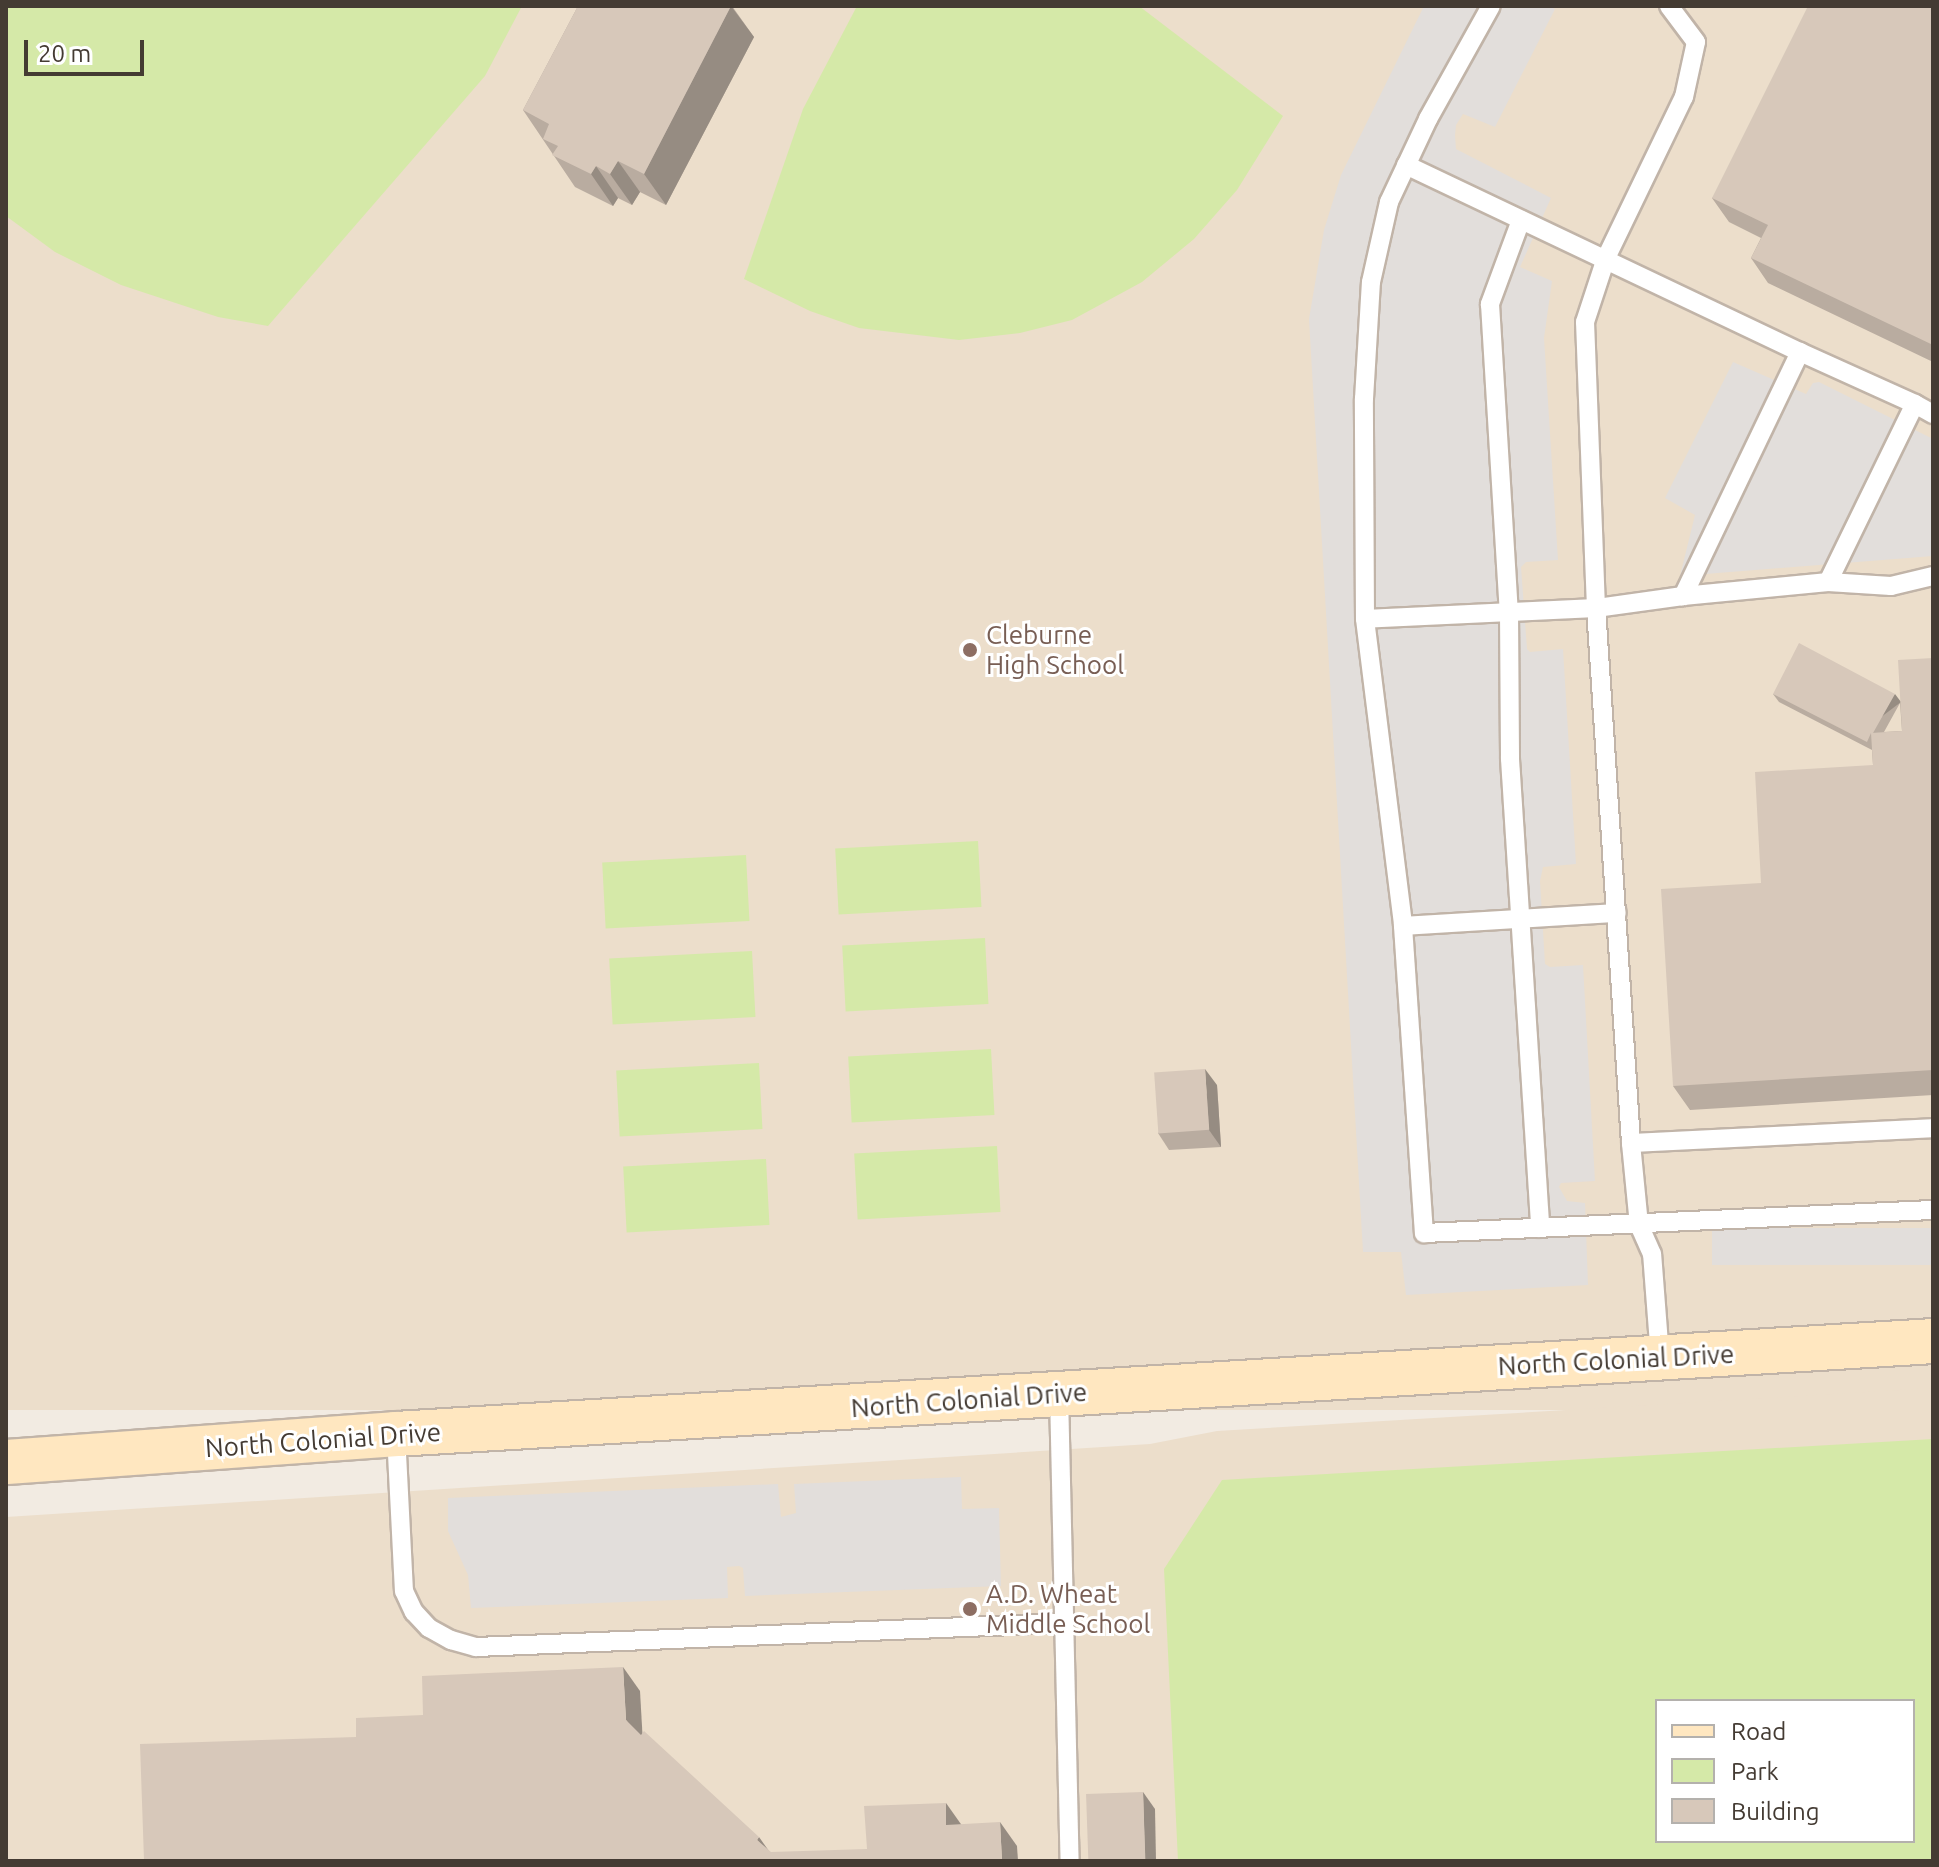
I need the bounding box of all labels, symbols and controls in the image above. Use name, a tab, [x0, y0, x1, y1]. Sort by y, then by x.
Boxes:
scale bar	[28, 24, 148, 74]
text: 20 m	[38, 40, 91, 67]
place label: Cleburne High School	[986, 619, 1124, 680]
marker: Cleburne High School	[961, 641, 979, 659]
street label: North Colonial Drive	[1497, 1338, 1735, 1382]
street label: North Colonial Drive	[850, 1376, 1088, 1424]
street label: North Colonial Drive	[204, 1416, 442, 1464]
place label: A.D. Wheat Middle School	[986, 1578, 1150, 1640]
marker: A.D. Wheat Middle School	[961, 1600, 979, 1618]
legend	[1655, 1699, 1915, 1843]
text: Road	[1731, 1718, 1786, 1745]
text: Park	[1731, 1758, 1779, 1785]
text: Building	[1731, 1798, 1819, 1825]

